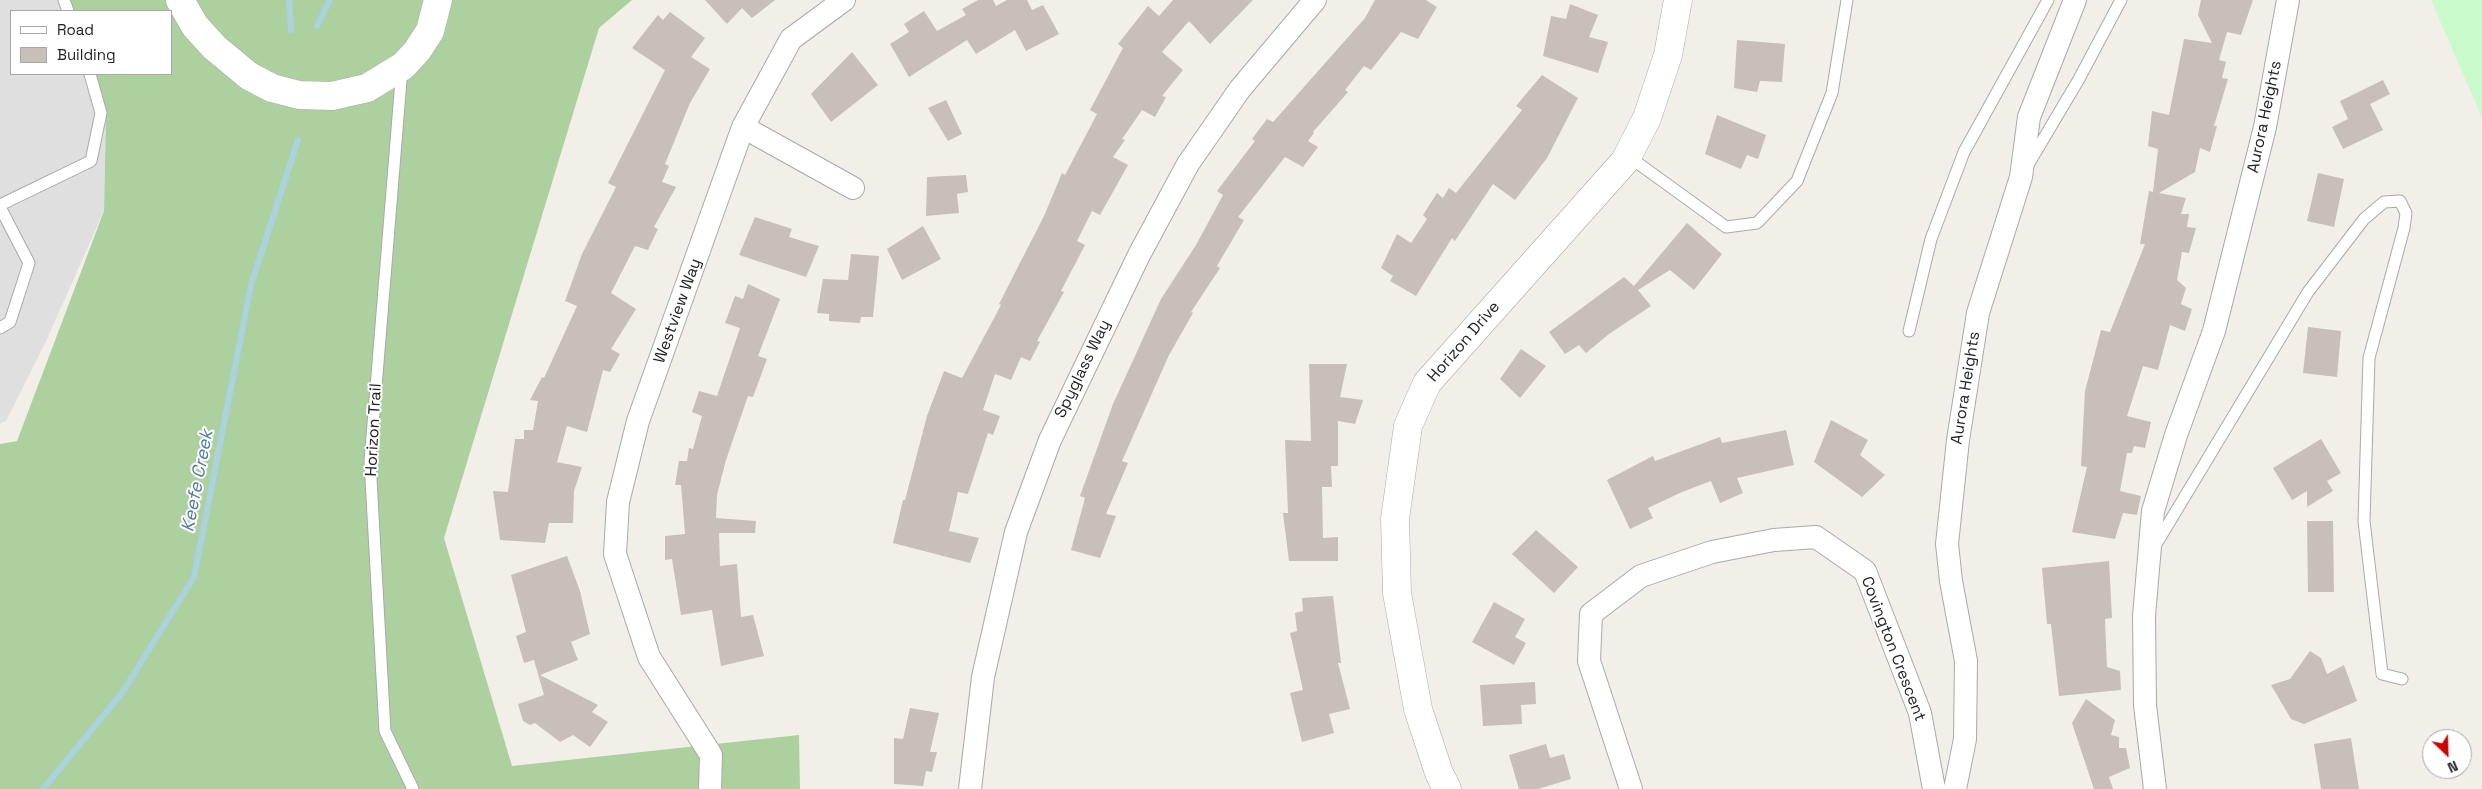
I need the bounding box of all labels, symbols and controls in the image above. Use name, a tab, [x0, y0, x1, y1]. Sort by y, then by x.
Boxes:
legend	[10, 10, 172, 75]
text: Road	[57, 20, 94, 39]
text: Building	[57, 45, 116, 64]
street label: Aurora Heights	[2244, 59, 2286, 175]
street label: Westview Way	[650, 256, 706, 366]
street label: Horizon Drive	[1424, 298, 1504, 386]
street label: Spyglass Way	[1051, 317, 1115, 421]
street label: Aurora Heights	[1948, 330, 1984, 446]
street label: Horizon Trail	[362, 383, 386, 477]
water label: Keefe Creek	[178, 428, 218, 534]
street label: Covington Crescent	[1857, 574, 1929, 724]
north arrow	[2422, 729, 2472, 779]
text: N	[2445, 757, 2461, 777]

